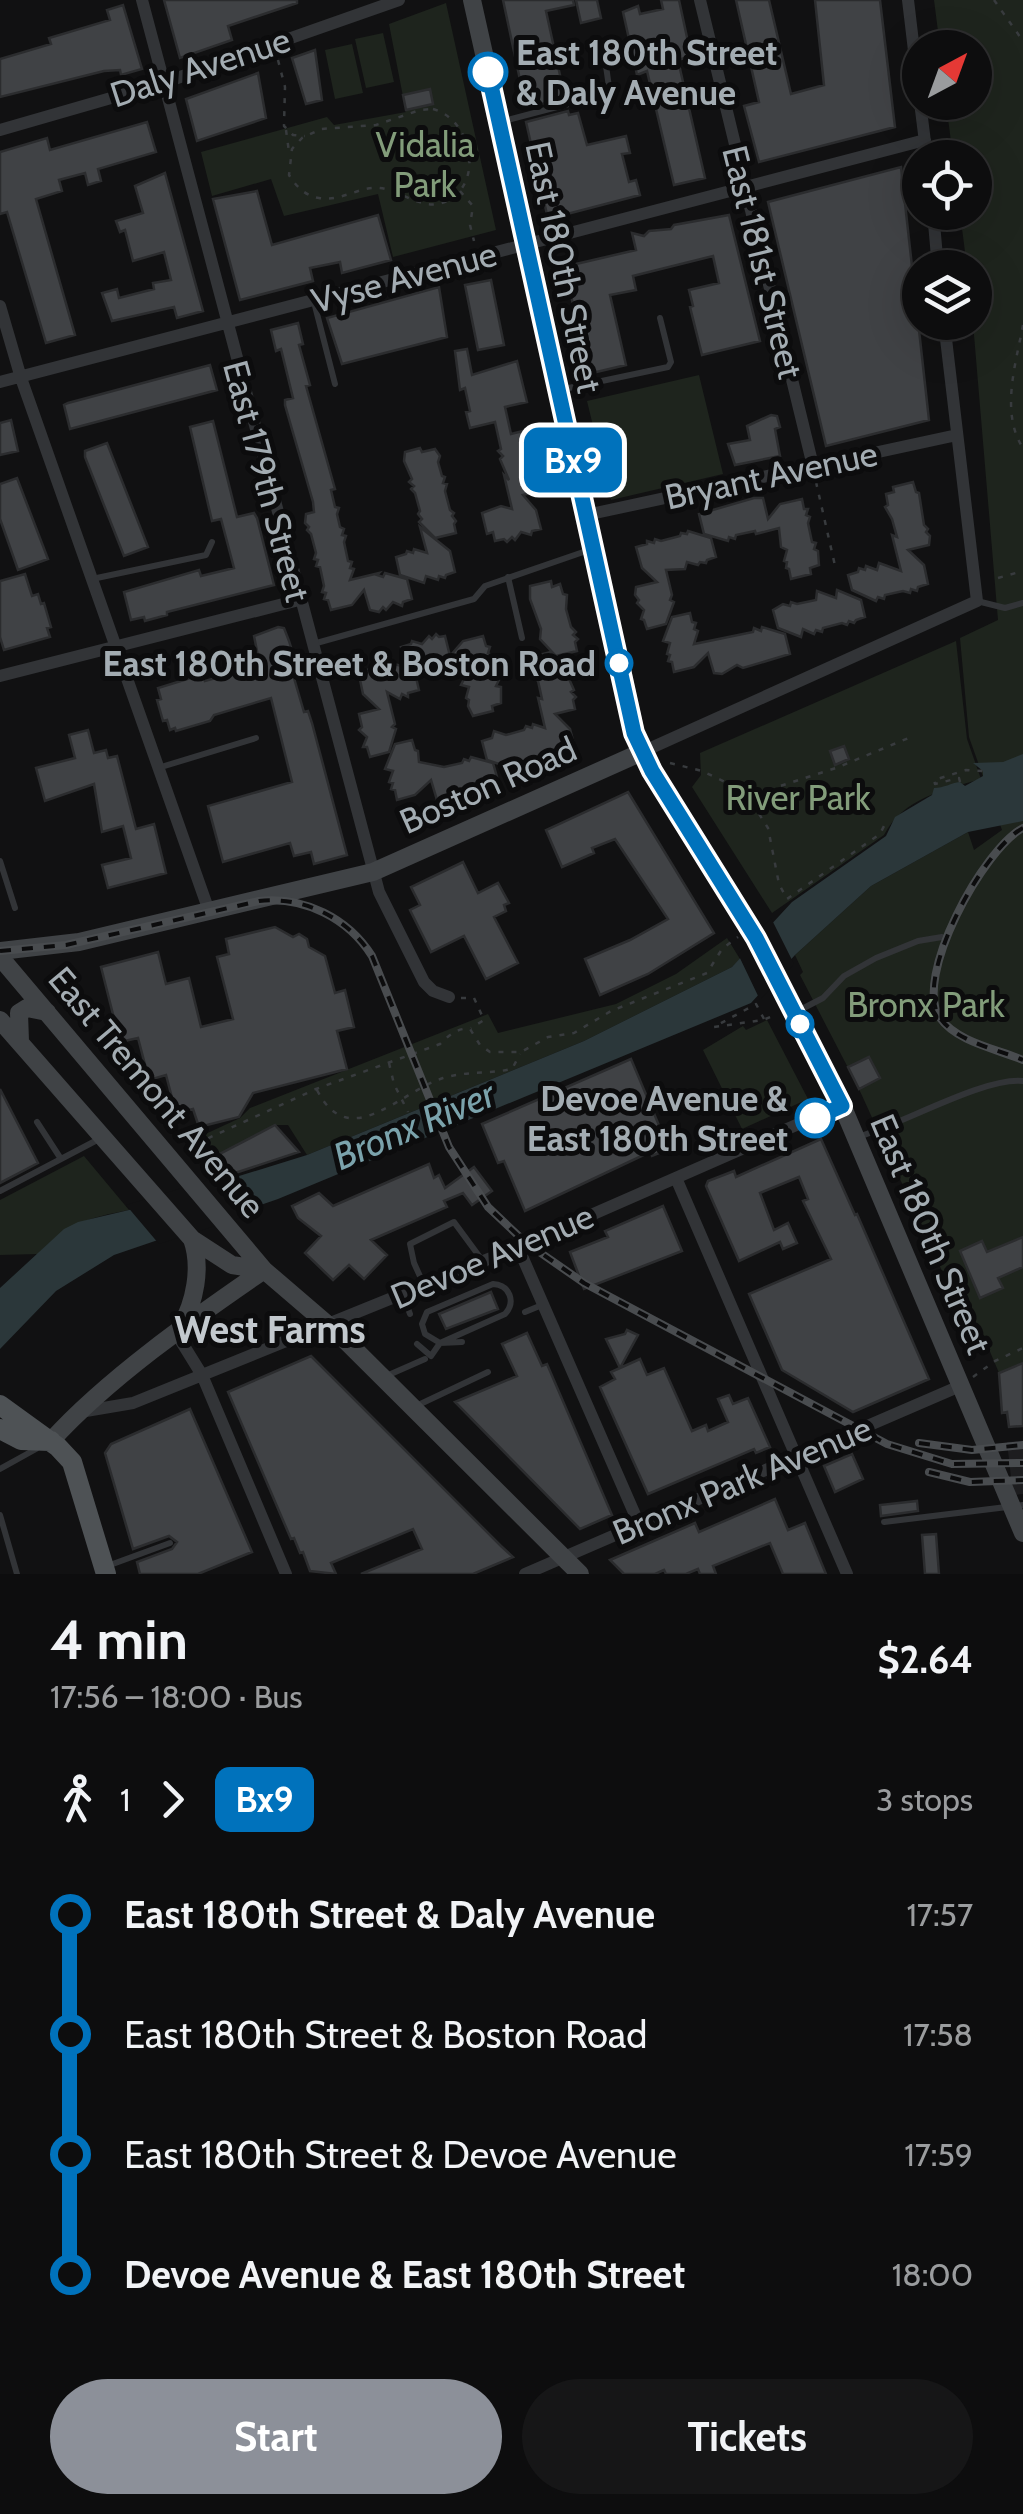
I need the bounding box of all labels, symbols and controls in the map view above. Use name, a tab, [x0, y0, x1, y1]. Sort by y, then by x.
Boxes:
street label: Daly Avenue	[105, 18, 295, 116]
north arrow	[902, 30, 992, 120]
map controls	[902, 30, 992, 340]
place label: East 180th Street & Daly Avenue	[516, 31, 777, 114]
marker: East 180th Street & Daly Avenue	[469, 53, 507, 91]
park label: Vidalia Park	[375, 123, 475, 206]
street label: East 180th Street	[516, 137, 612, 397]
button: locate	[902, 140, 992, 230]
street label: East 181st Street	[713, 141, 813, 383]
street label: Vyse Avenue	[307, 232, 501, 322]
button: layers	[902, 250, 992, 340]
street label: East 179th Street	[214, 356, 320, 606]
line badge: Bx9	[516, 428, 630, 492]
street label: Bryant Avenue	[661, 432, 881, 518]
text: Bx9	[544, 439, 602, 482]
place label: East 180th Street & Boston Road	[103, 642, 596, 685]
marker: East 180th Street & Boston Road	[606, 650, 632, 676]
street label: Boston Road	[393, 727, 583, 843]
park label: River Park	[725, 776, 871, 819]
street label: East Tremont Avenue	[40, 958, 274, 1226]
park label: Bronx Park	[847, 983, 1005, 1026]
unlabelled marker	[787, 1011, 813, 1037]
water label: Bronx River	[326, 1069, 503, 1180]
place label: Devoe Avenue & East 180th Street	[527, 1077, 788, 1160]
marker: Devoe Avenue & East 180th Street	[796, 1099, 834, 1137]
street label: East 180th Street	[861, 1108, 1001, 1360]
street label: Devoe Avenue	[384, 1194, 600, 1318]
district label: West Farms	[174, 1306, 366, 1353]
street label: Bronx Park Avenue	[606, 1406, 878, 1554]
text: 4 min	[50, 1606, 188, 1673]
text: $2.64	[877, 1636, 973, 1683]
text: 17:56 – 18:00 · Bus	[50, 1677, 303, 1716]
icon: walk	[50, 1772, 105, 1827]
icon: forward	[145, 1772, 200, 1827]
text: Bx9	[235, 1778, 294, 1821]
text: 1	[120, 1780, 130, 1819]
text: 3 stops	[876, 1780, 973, 1819]
text: East 180th Street & Daly Avenue	[124, 1891, 655, 1938]
text: 17:57	[906, 1895, 973, 1934]
text: East 180th Street & Boston Road	[124, 2011, 647, 2058]
text: 17:58	[903, 2015, 973, 2054]
text: East 180th Street & Devoe Avenue	[124, 2131, 677, 2178]
text: 17:59	[904, 2135, 973, 2174]
text: Devoe Avenue & East 180th Street	[124, 2251, 685, 2298]
text: 18:00	[892, 2255, 973, 2294]
button: Start	[50, 2379, 502, 2494]
button: Tickets	[522, 2379, 973, 2494]

